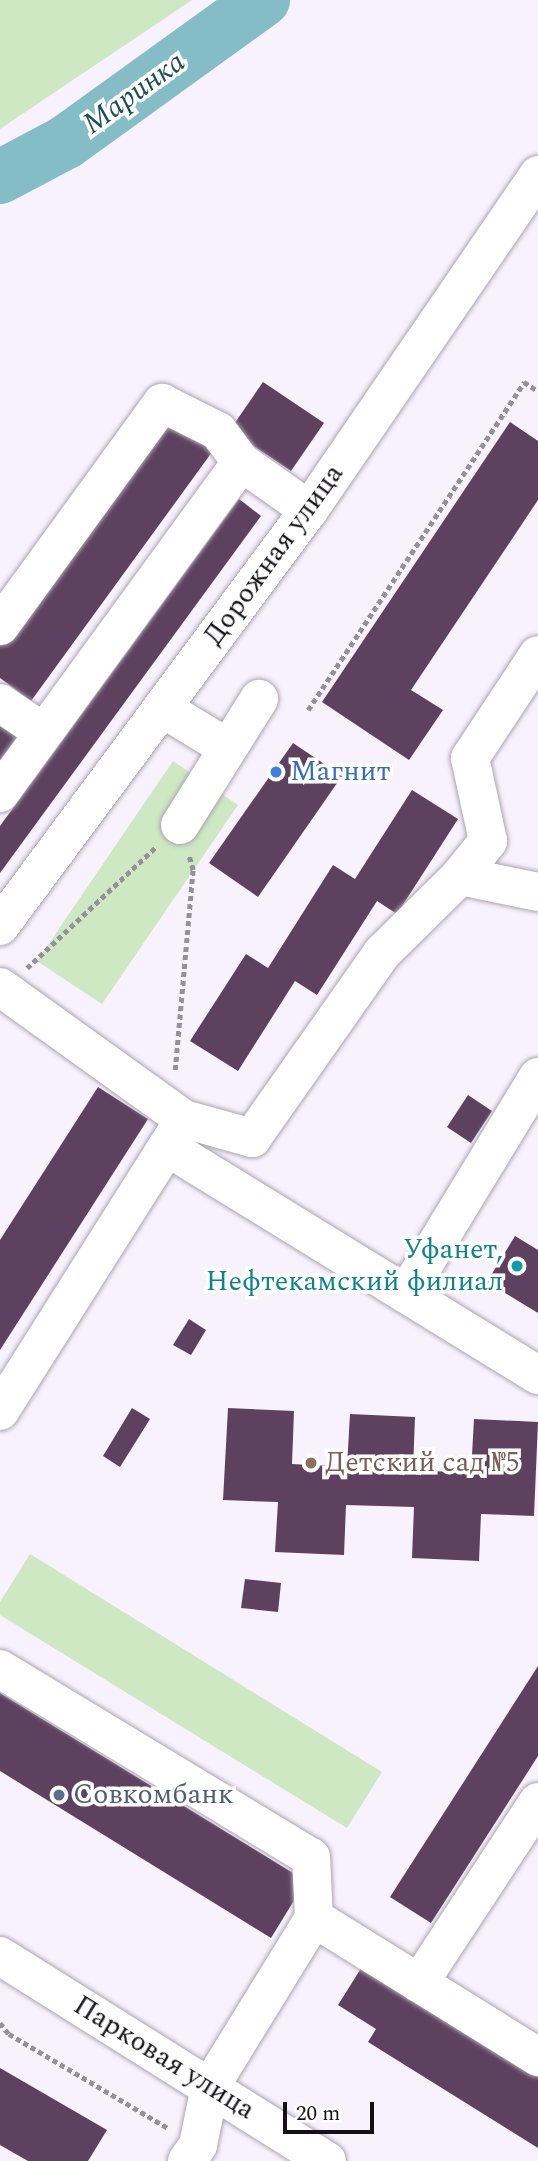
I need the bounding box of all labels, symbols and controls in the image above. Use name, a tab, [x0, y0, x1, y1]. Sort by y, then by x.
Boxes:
water label: Маринка	[76, 44, 192, 142]
street label: Дорожная улица	[197, 458, 351, 652]
place label: Магнит	[290, 755, 390, 789]
marker: Магнит	[268, 764, 284, 780]
place label: Уфанет, Нефтекамский филиал	[206, 1233, 503, 1299]
marker: Уфанет, Нефтекамский филиал	[509, 1258, 525, 1274]
place label: Детский сад №5	[325, 1446, 519, 1480]
marker: Детский сад №5	[303, 1455, 319, 1471]
place label: Совкомбанк	[73, 1778, 234, 1812]
marker: Совкомбанк	[51, 1787, 67, 1803]
street label: Парковая улица	[67, 1989, 261, 2127]
scale bar	[286, 2088, 377, 2132]
text: 20 m	[296, 2098, 340, 2130]

